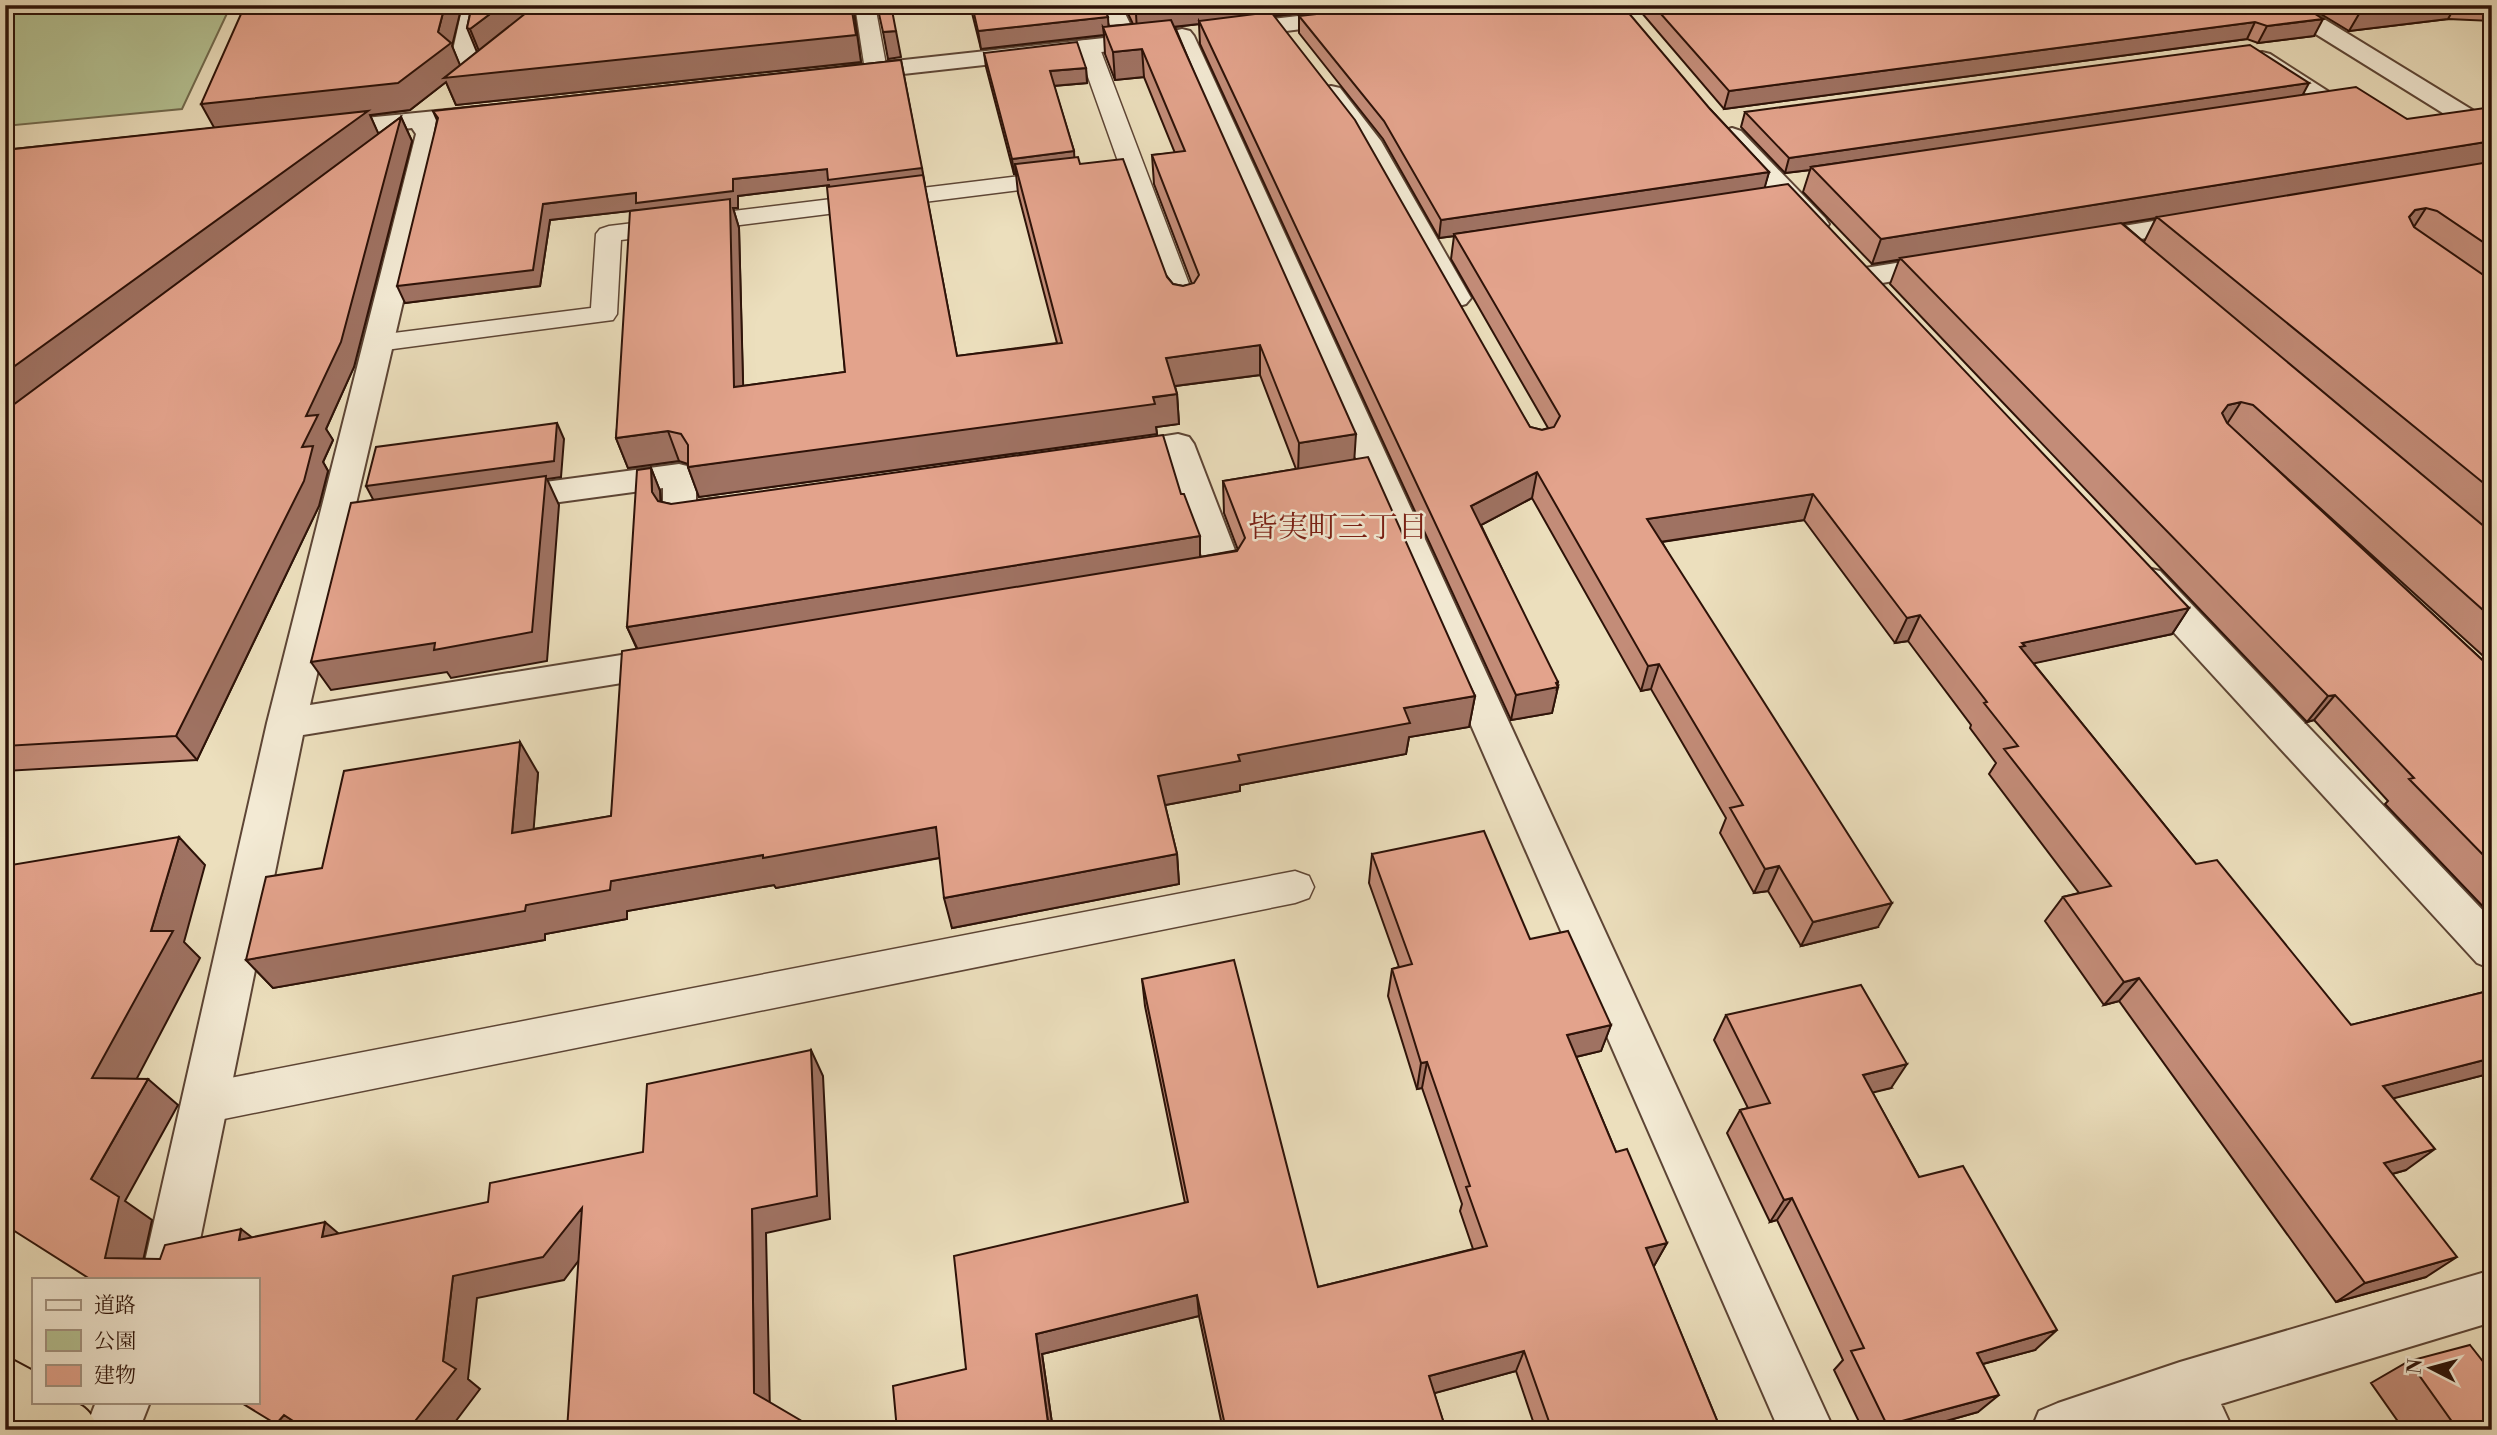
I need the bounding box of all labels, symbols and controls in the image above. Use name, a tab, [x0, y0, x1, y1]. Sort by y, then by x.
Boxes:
district label: 皆実町三丁目	[1248, 509, 1428, 547]
legend	[32, 1278, 259, 1404]
text: 道路	[94, 1293, 136, 1319]
text: 公園	[94, 1329, 136, 1355]
north arrow	[2396, 1334, 2466, 1404]
text: N	[2402, 1358, 2428, 1375]
text: 建物	[94, 1363, 136, 1389]

